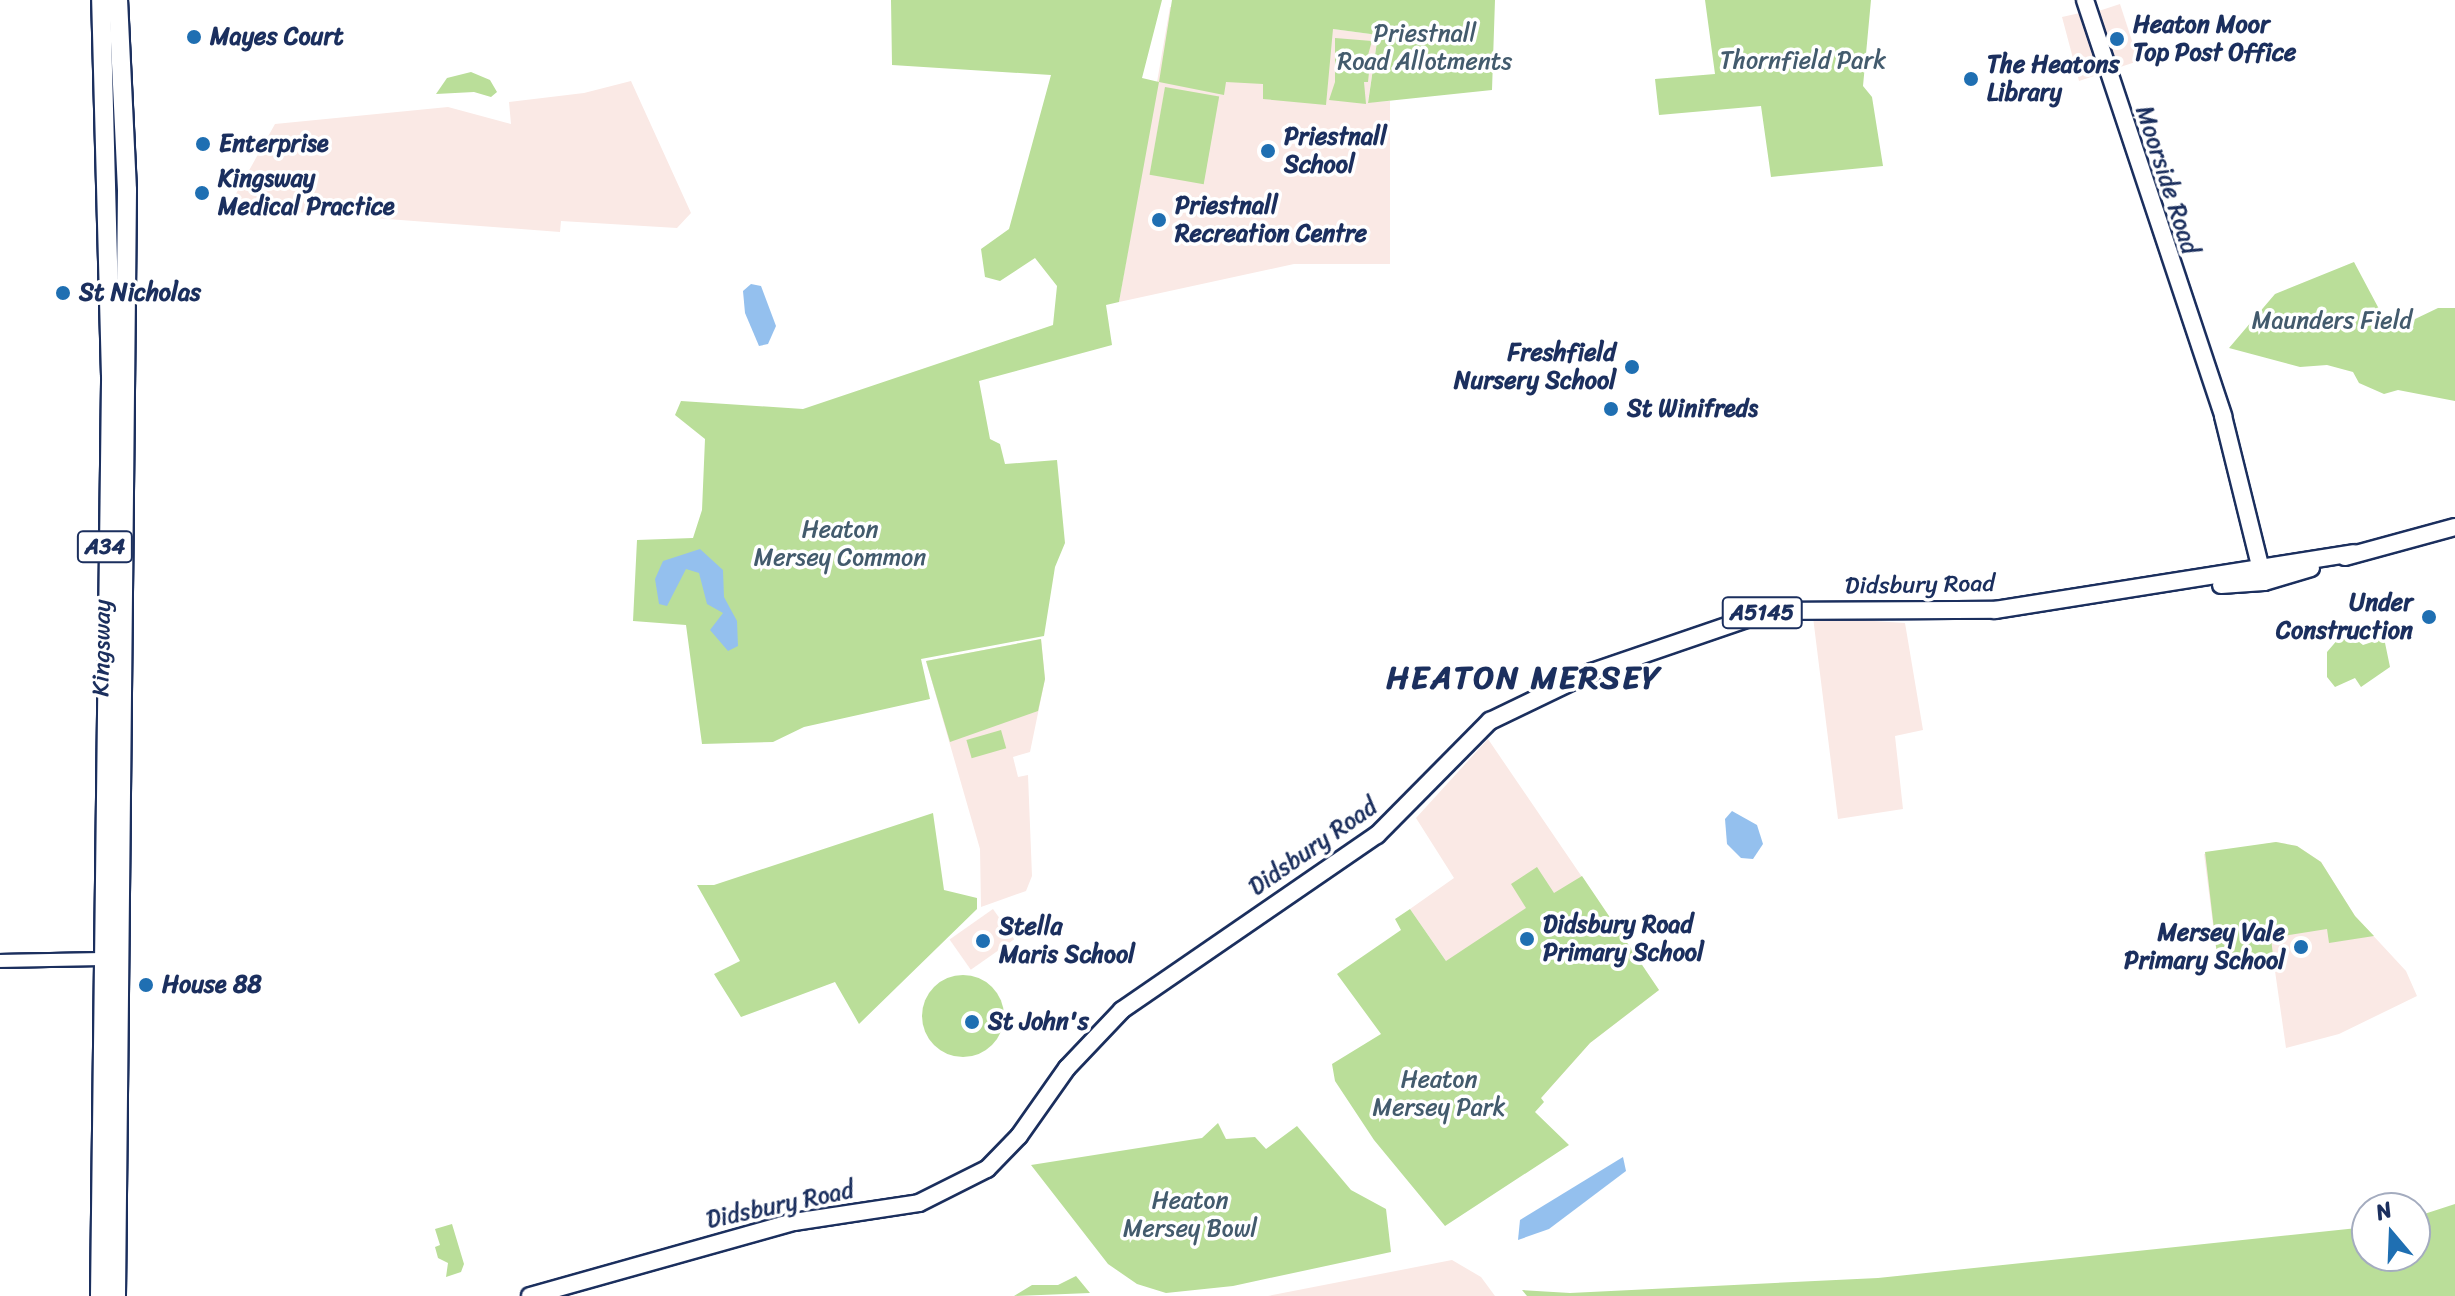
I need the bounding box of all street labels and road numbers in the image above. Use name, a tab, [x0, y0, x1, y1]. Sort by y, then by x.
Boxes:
street label: Moorside Road	[2129, 102, 2205, 258]
road number: A34	[75, 529, 135, 565]
street label: Didsbury Road	[1845, 569, 1995, 601]
road number: A5145	[1720, 595, 1804, 631]
street label: Kingsway	[87, 599, 117, 697]
street label: Didsbury Road	[1243, 792, 1383, 902]
street label: Didsbury Road	[703, 1175, 857, 1235]

